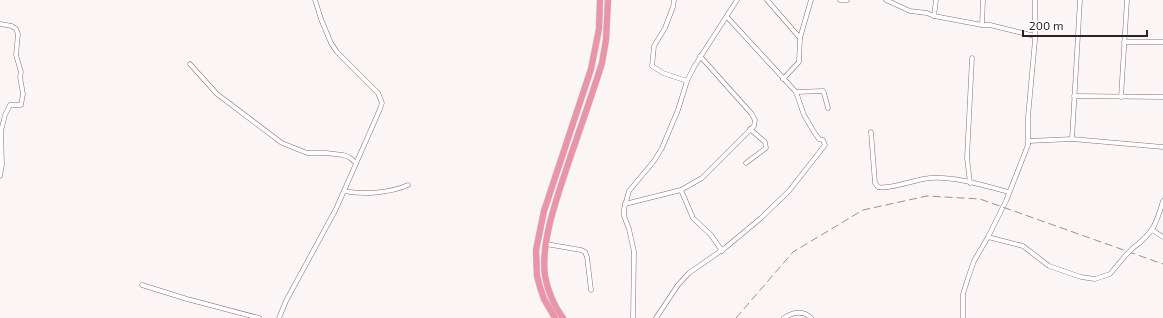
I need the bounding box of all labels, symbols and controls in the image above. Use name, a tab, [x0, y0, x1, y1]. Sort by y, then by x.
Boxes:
scale bar	[1023, 12, 1147, 38]
text: 200 m	[1029, 18, 1063, 32]

